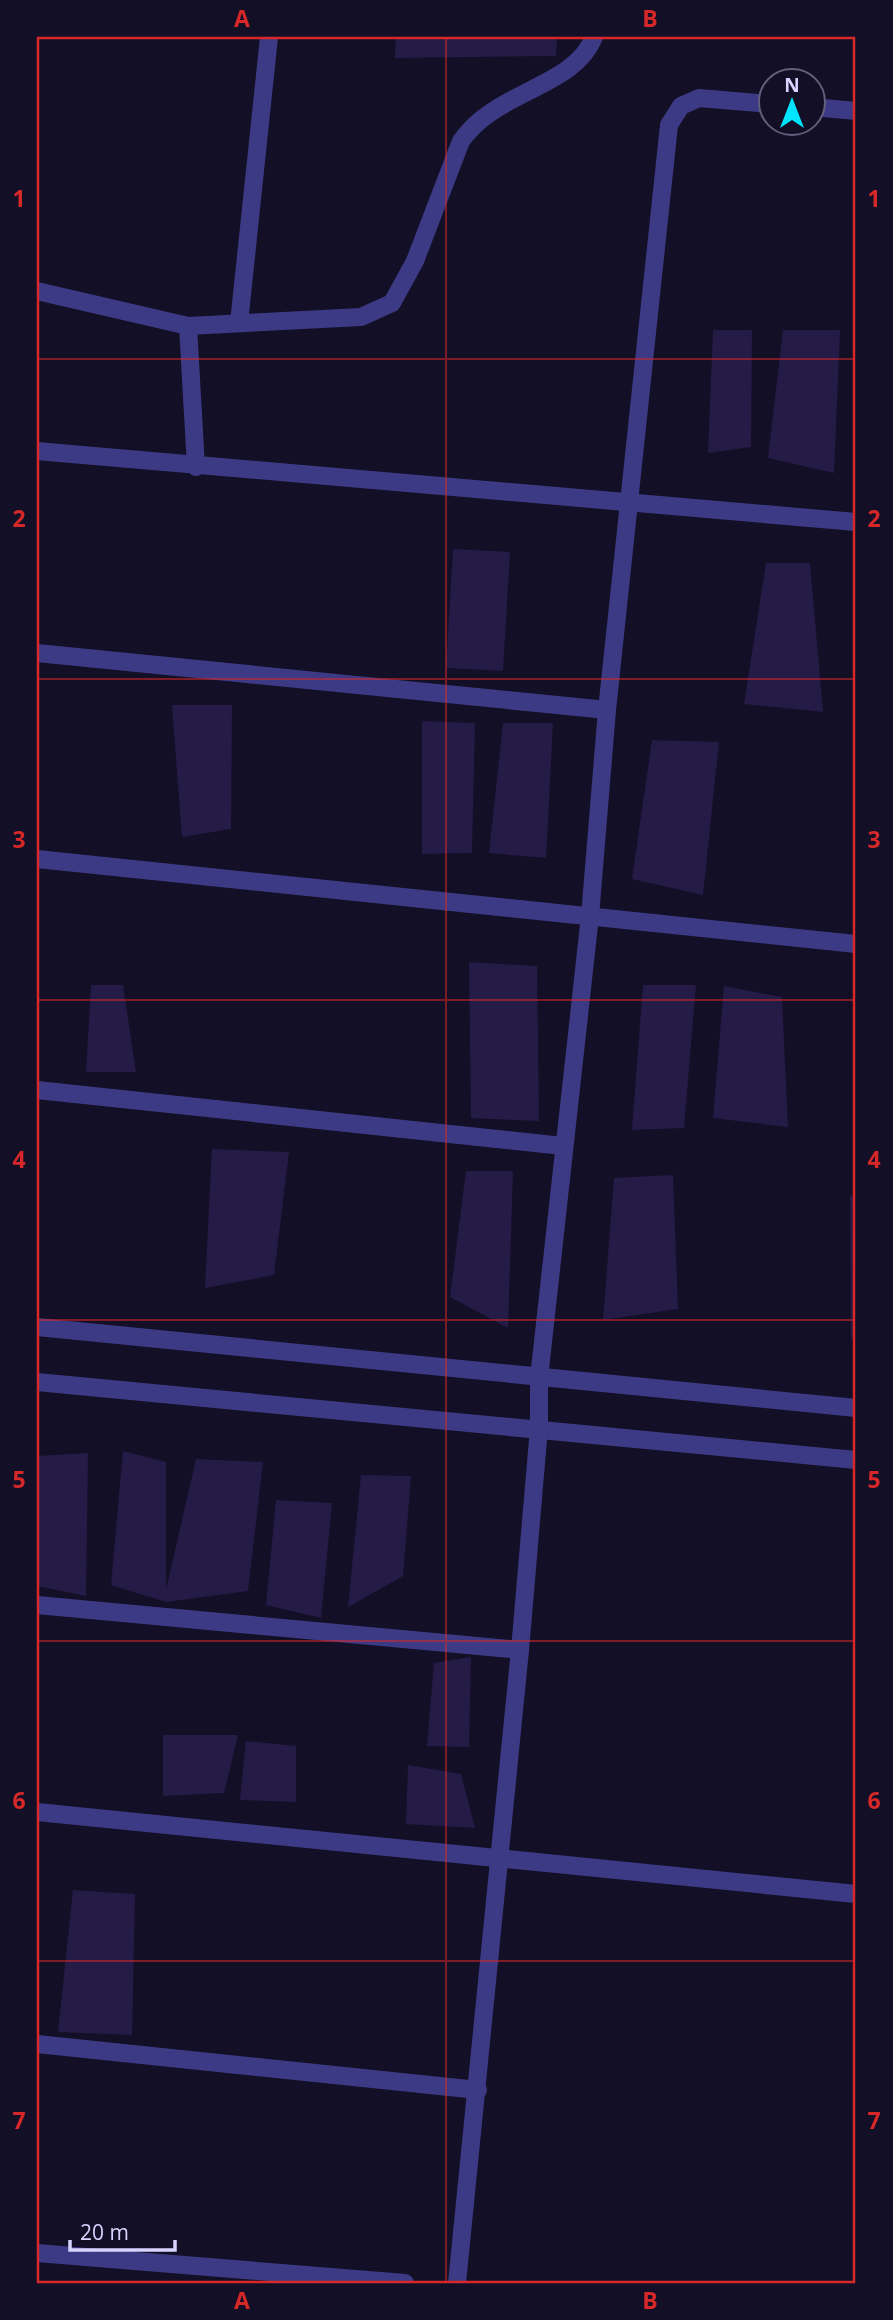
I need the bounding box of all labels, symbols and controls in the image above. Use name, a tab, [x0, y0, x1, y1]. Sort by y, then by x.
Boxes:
text: A	[234, 2, 250, 34]
text: B	[642, 2, 658, 34]
north arrow	[756, 66, 826, 136]
text: N	[784, 72, 800, 98]
text: 1	[12, 182, 26, 214]
text: 1	[867, 182, 881, 214]
text: 2	[12, 502, 26, 534]
text: 2	[867, 502, 881, 534]
text: 3	[12, 823, 26, 855]
text: 3	[867, 823, 881, 855]
text: 4	[12, 1143, 26, 1175]
text: 4	[867, 1143, 881, 1175]
text: 5	[12, 1463, 26, 1495]
text: 5	[867, 1463, 881, 1495]
text: 6	[12, 1784, 26, 1816]
text: 6	[867, 1784, 881, 1816]
text: 7	[12, 2104, 26, 2136]
text: 7	[867, 2104, 881, 2136]
scale bar	[70, 2208, 175, 2252]
text: 20 m	[80, 2218, 129, 2246]
text: A	[234, 2284, 250, 2316]
text: B	[642, 2284, 658, 2316]

